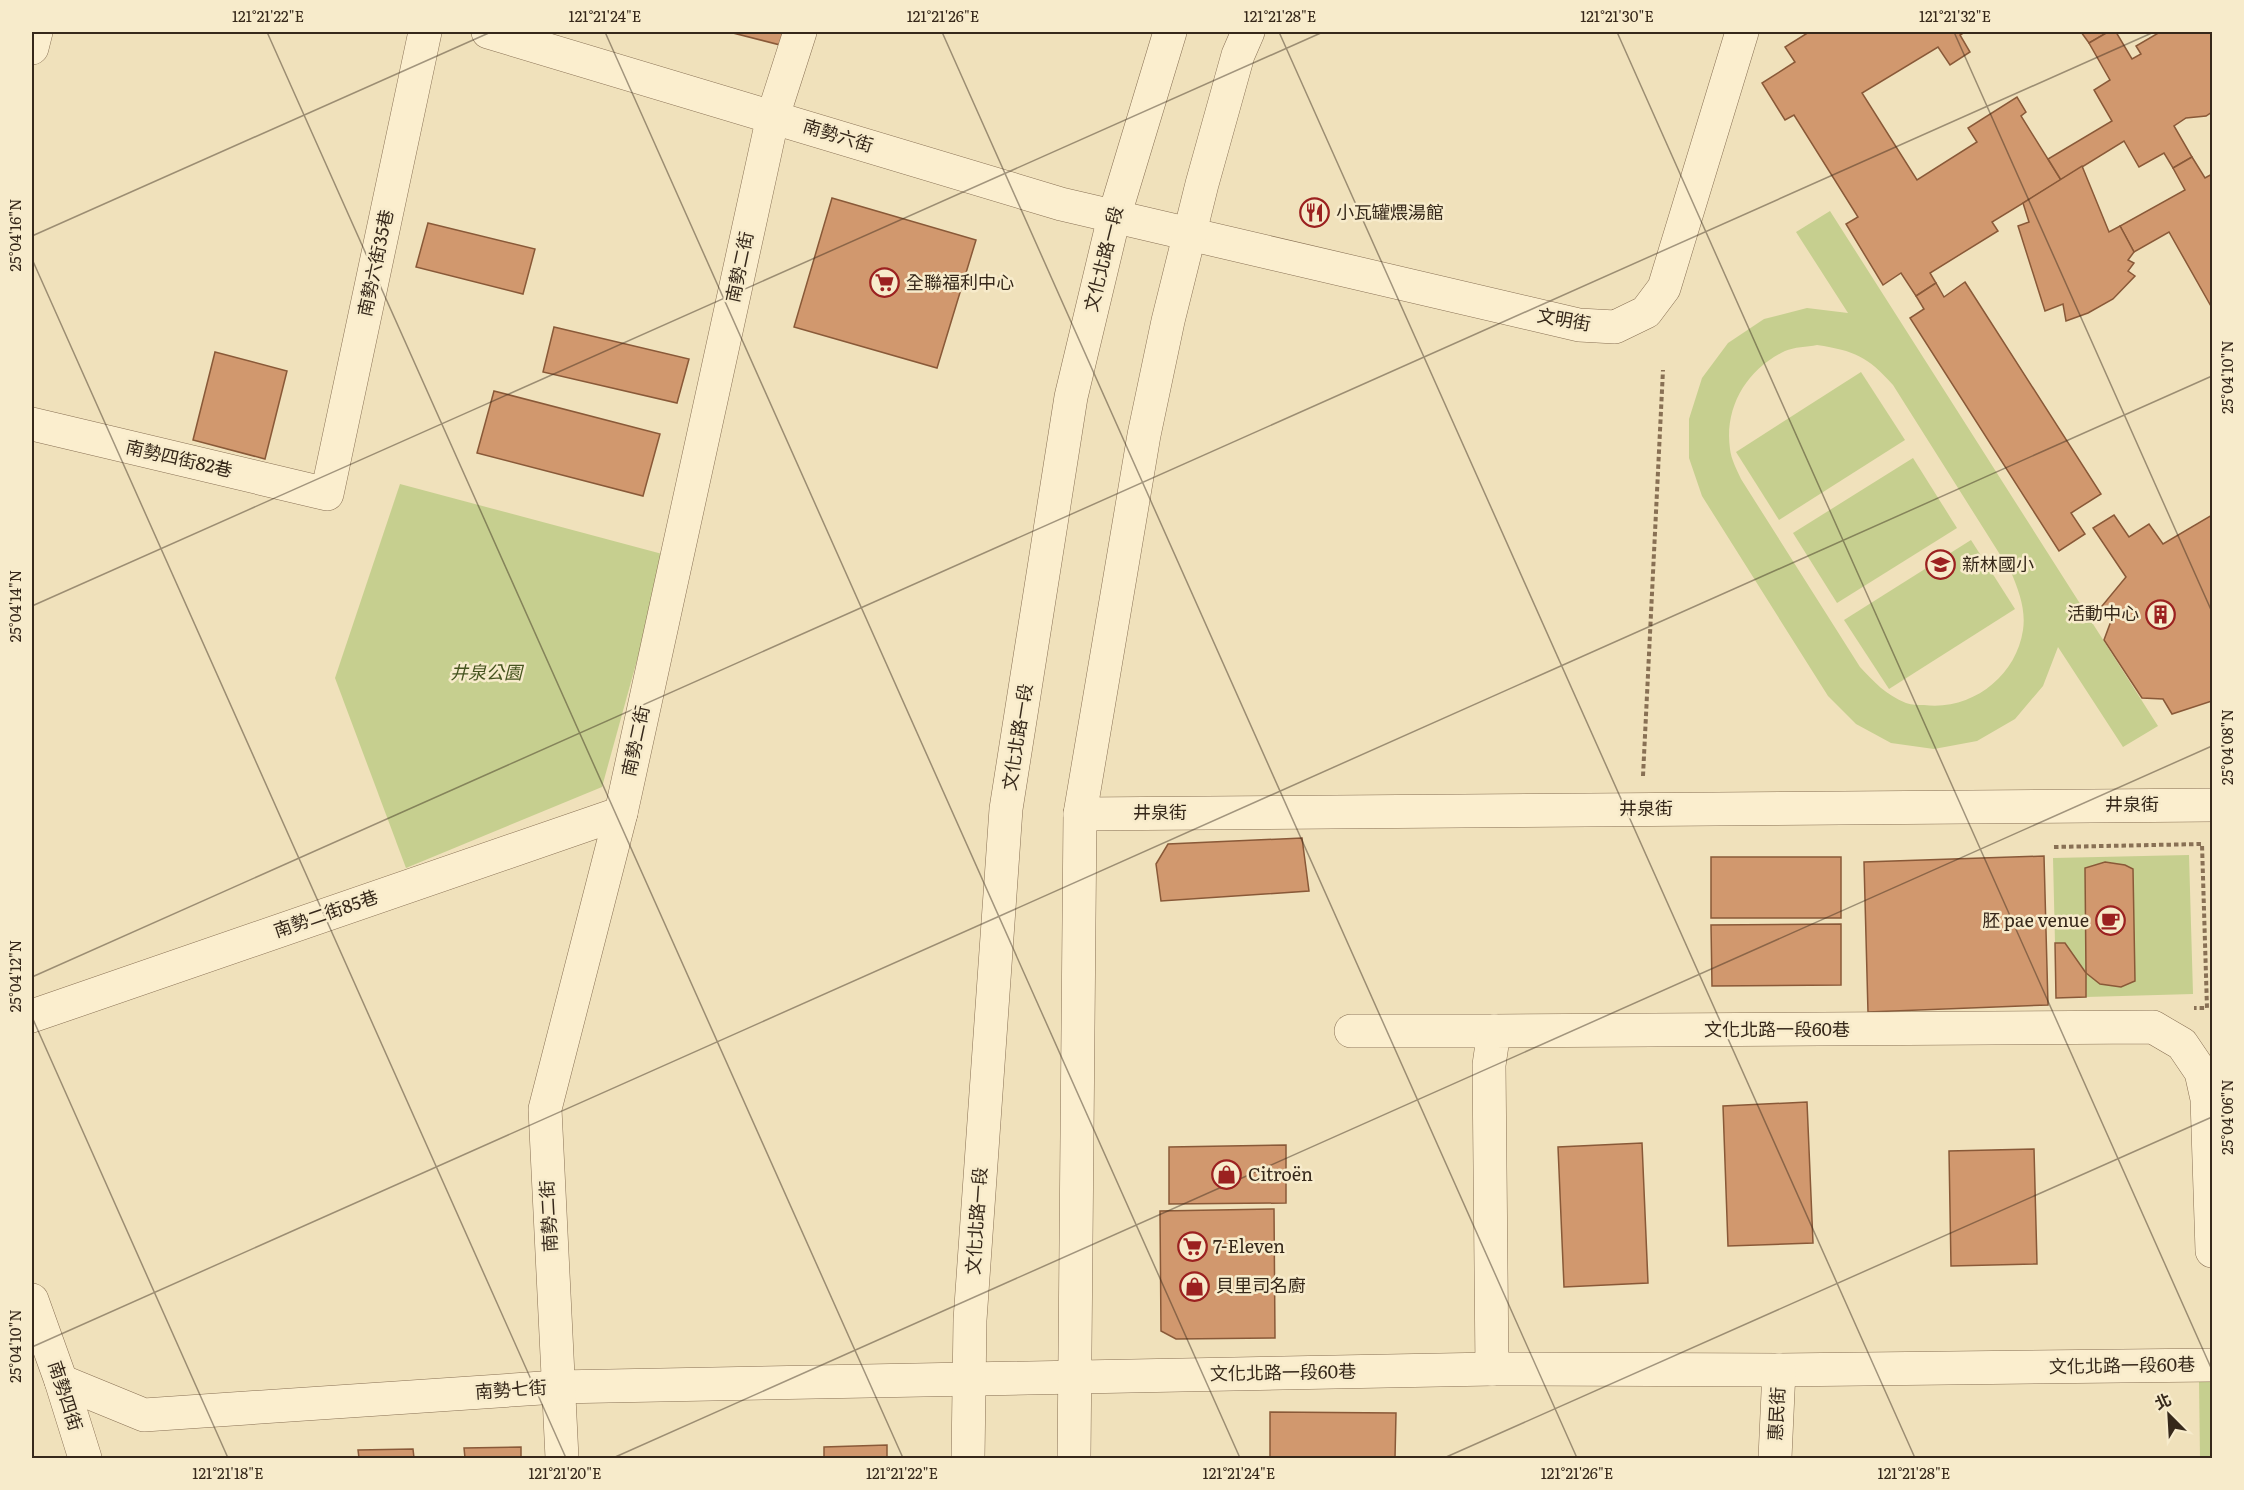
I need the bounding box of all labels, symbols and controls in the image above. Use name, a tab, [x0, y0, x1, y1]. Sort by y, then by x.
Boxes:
text: 121°21'22"E	[232, 4, 304, 27]
text: 121°21'24"E	[569, 4, 641, 27]
text: 121°21'26"E	[907, 4, 979, 27]
text: 121°21'28"E	[1244, 4, 1316, 27]
text: 121°21'30"E	[1580, 4, 1654, 27]
text: 121°21'32"E	[1919, 4, 1991, 27]
street label: 南勢六街	[800, 111, 877, 158]
restaurant icon: 小瓦罐煨湯館	[1299, 197, 1331, 229]
text: 25°04'16"N	[3, 198, 26, 272]
place label: 小瓦罐煨湯館	[1336, 198, 1444, 225]
street label: 文化北路一段	[1076, 203, 1129, 314]
street label: 南勢六街35巷	[350, 207, 399, 319]
street label: 南勢二街	[718, 229, 759, 305]
supermarket icon: 全聯福利中心	[869, 267, 901, 299]
place label: 全聯福利中心	[906, 268, 1014, 295]
street label: 文明街	[1535, 301, 1593, 337]
text: 25°04'10"N	[2215, 340, 2238, 414]
street label: 南勢四街82巷	[123, 432, 235, 483]
school or university icon: 新林國小	[1925, 549, 1957, 581]
place label: 新林國小	[1962, 550, 2034, 577]
text: 25°04'14"N	[3, 570, 26, 642]
building icon: 活動中心	[2144, 598, 2176, 630]
place label: 活動中心	[2067, 599, 2139, 626]
park label: 井泉公園	[450, 658, 525, 685]
street label: 文化北路一段	[995, 681, 1038, 792]
street label: 南勢二街	[614, 703, 655, 779]
text: 25°04'08"N	[2215, 709, 2238, 785]
street label: 井泉街	[2105, 790, 2159, 817]
street label: 井泉街	[1619, 794, 1673, 821]
street label: 井泉街	[1133, 798, 1187, 825]
street label: 南勢二街85巷	[270, 882, 381, 943]
cafe icon: 胚 pae venue	[2094, 905, 2126, 937]
place label: 胚 pae venue	[1982, 906, 2089, 933]
text: 25°04'12"N	[3, 940, 26, 1012]
street label: 文化北路一段60巷	[1704, 1015, 1850, 1042]
text: 25°04'06"N	[2215, 1079, 2238, 1155]
shop icon: Citroën	[1211, 1159, 1243, 1191]
place label: Citroën	[1248, 1160, 1313, 1187]
street label: 文化北路一段	[958, 1166, 993, 1276]
street label: 南勢二街	[532, 1179, 563, 1253]
supermarket icon: 7-Eleven	[1176, 1231, 1208, 1263]
place label: 7-Eleven	[1213, 1232, 1285, 1259]
shop icon: 貝里司名廚	[1179, 1270, 1211, 1302]
place label: 貝里司名廚	[1216, 1271, 1306, 1298]
text: 25°04'10"N	[3, 1309, 26, 1383]
street label: 文化北路一段60巷	[2049, 1350, 2195, 1379]
street label: 南勢四街	[42, 1357, 90, 1434]
street label: 文化北路一段60巷	[1210, 1357, 1356, 1386]
street label: 南勢七街	[474, 1373, 548, 1404]
north arrow	[2139, 1385, 2199, 1445]
street label: 惠民街	[1761, 1386, 1790, 1442]
text: 北	[2150, 1386, 2175, 1415]
text: 121°21'18"E	[192, 1461, 264, 1484]
text: 121°21'20"E	[528, 1461, 602, 1484]
text: 121°21'22"E	[866, 1461, 938, 1484]
text: 121°21'24"E	[1203, 1461, 1275, 1484]
text: 121°21'26"E	[1541, 1461, 1613, 1484]
text: 121°21'28"E	[1878, 1461, 1950, 1484]

